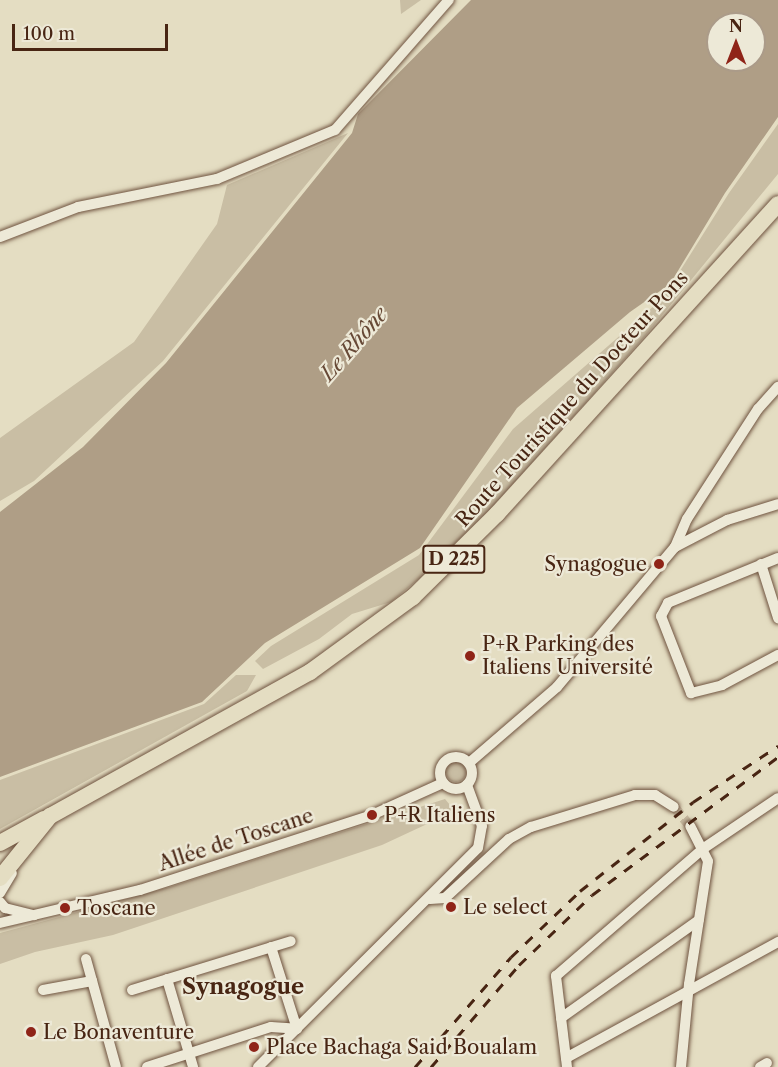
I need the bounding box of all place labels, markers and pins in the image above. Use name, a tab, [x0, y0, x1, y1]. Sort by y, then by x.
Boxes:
place label: Synagogue	[544, 552, 647, 576]
marker: Synagogue	[652, 557, 666, 571]
place label: P+R Parking des Italiens Université	[482, 632, 653, 679]
marker: P+R Parking des Italiens Université	[463, 649, 477, 663]
place label: P+R Italiens	[384, 803, 496, 827]
marker: P+R Italiens	[365, 808, 379, 822]
place label: Le select	[463, 895, 547, 919]
place label: Toscane	[77, 896, 156, 920]
marker: Le select	[444, 900, 458, 914]
marker: Toscane	[58, 901, 72, 915]
place label: Le Bonaventure	[43, 1020, 194, 1044]
marker: Le Bonaventure	[24, 1025, 38, 1039]
place label: Place Bachaga Said Boualam	[266, 1035, 537, 1059]
marker: Place Bachaga Said Boualam	[247, 1040, 261, 1054]

